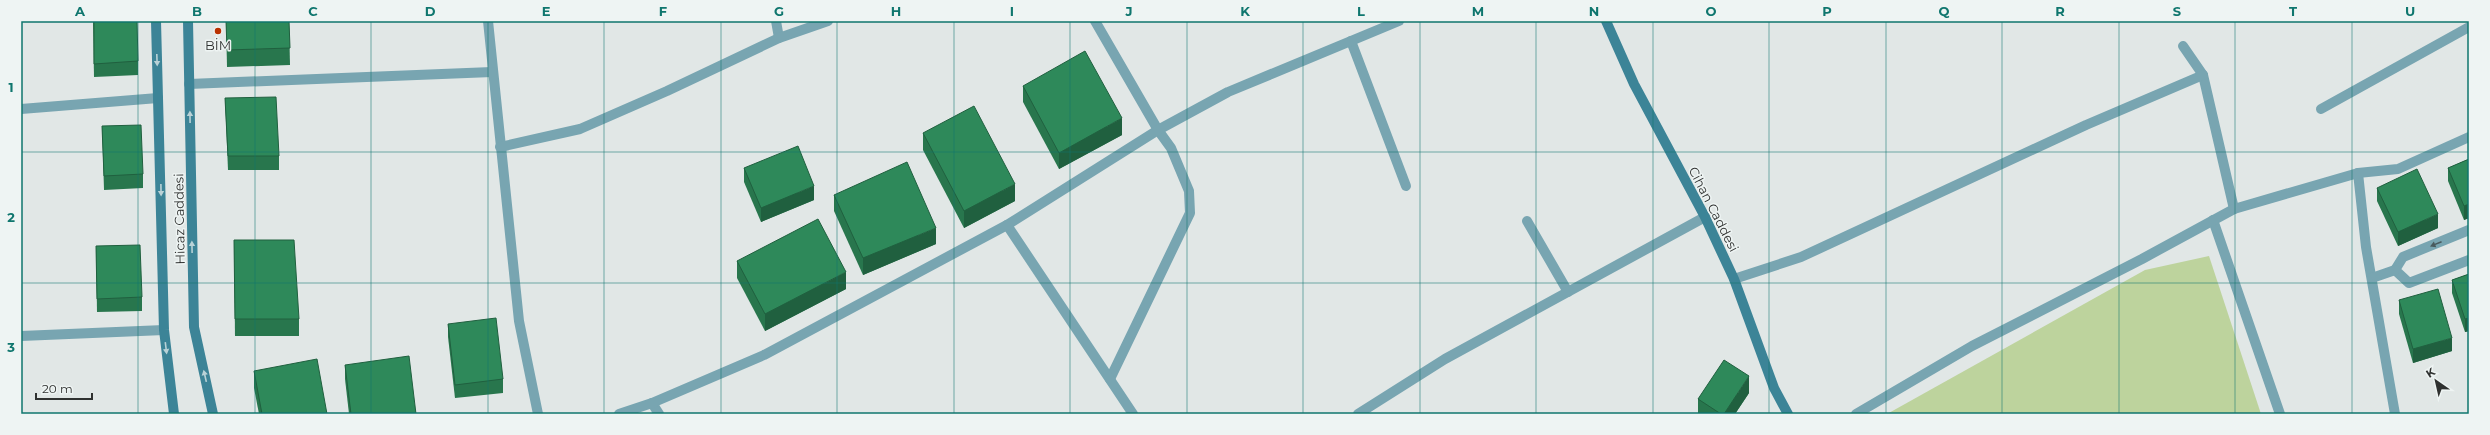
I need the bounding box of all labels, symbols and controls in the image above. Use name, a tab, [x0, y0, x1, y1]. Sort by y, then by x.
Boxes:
text: A	[74, 3, 86, 19]
text: B	[192, 3, 202, 19]
text: C	[308, 3, 318, 19]
text: D	[425, 3, 436, 19]
text: E	[542, 3, 551, 19]
text: F	[659, 3, 667, 19]
text: G	[774, 3, 784, 19]
text: H	[891, 3, 901, 19]
text: I	[1010, 3, 1014, 19]
text: J	[1124, 3, 1133, 19]
text: K	[1240, 3, 1250, 19]
text: L	[1357, 3, 1365, 19]
text: M	[1472, 3, 1484, 19]
text: N	[1589, 3, 1599, 19]
text: O	[1706, 3, 1717, 19]
text: P	[1822, 3, 1832, 19]
text: Q	[1939, 3, 1950, 19]
text: R	[2055, 3, 2065, 19]
text: S	[2173, 3, 2181, 19]
text: T	[2289, 3, 2297, 19]
text: U	[2405, 3, 2415, 19]
marker: BİM	[213, 26, 223, 36]
place label: BİM	[205, 37, 231, 53]
one-way arrow	[154, 54, 160, 67]
text: 1	[8, 79, 14, 95]
one-way arrow	[187, 110, 193, 123]
street label: Cihan Caddesi	[1686, 164, 1742, 254]
street label: Hicaz Caddesi	[170, 173, 188, 265]
one-way arrow	[157, 184, 164, 196]
text: 2	[7, 209, 15, 225]
one-way arrow	[189, 240, 195, 253]
one-way arrow	[2430, 241, 2442, 247]
text: 3	[6, 339, 15, 355]
one-way arrow	[163, 342, 169, 354]
north arrow	[2416, 361, 2456, 401]
text: K	[2423, 364, 2438, 381]
one-way arrow	[201, 370, 207, 382]
scale bar	[36, 375, 92, 401]
text: 20 m	[42, 381, 73, 396]

